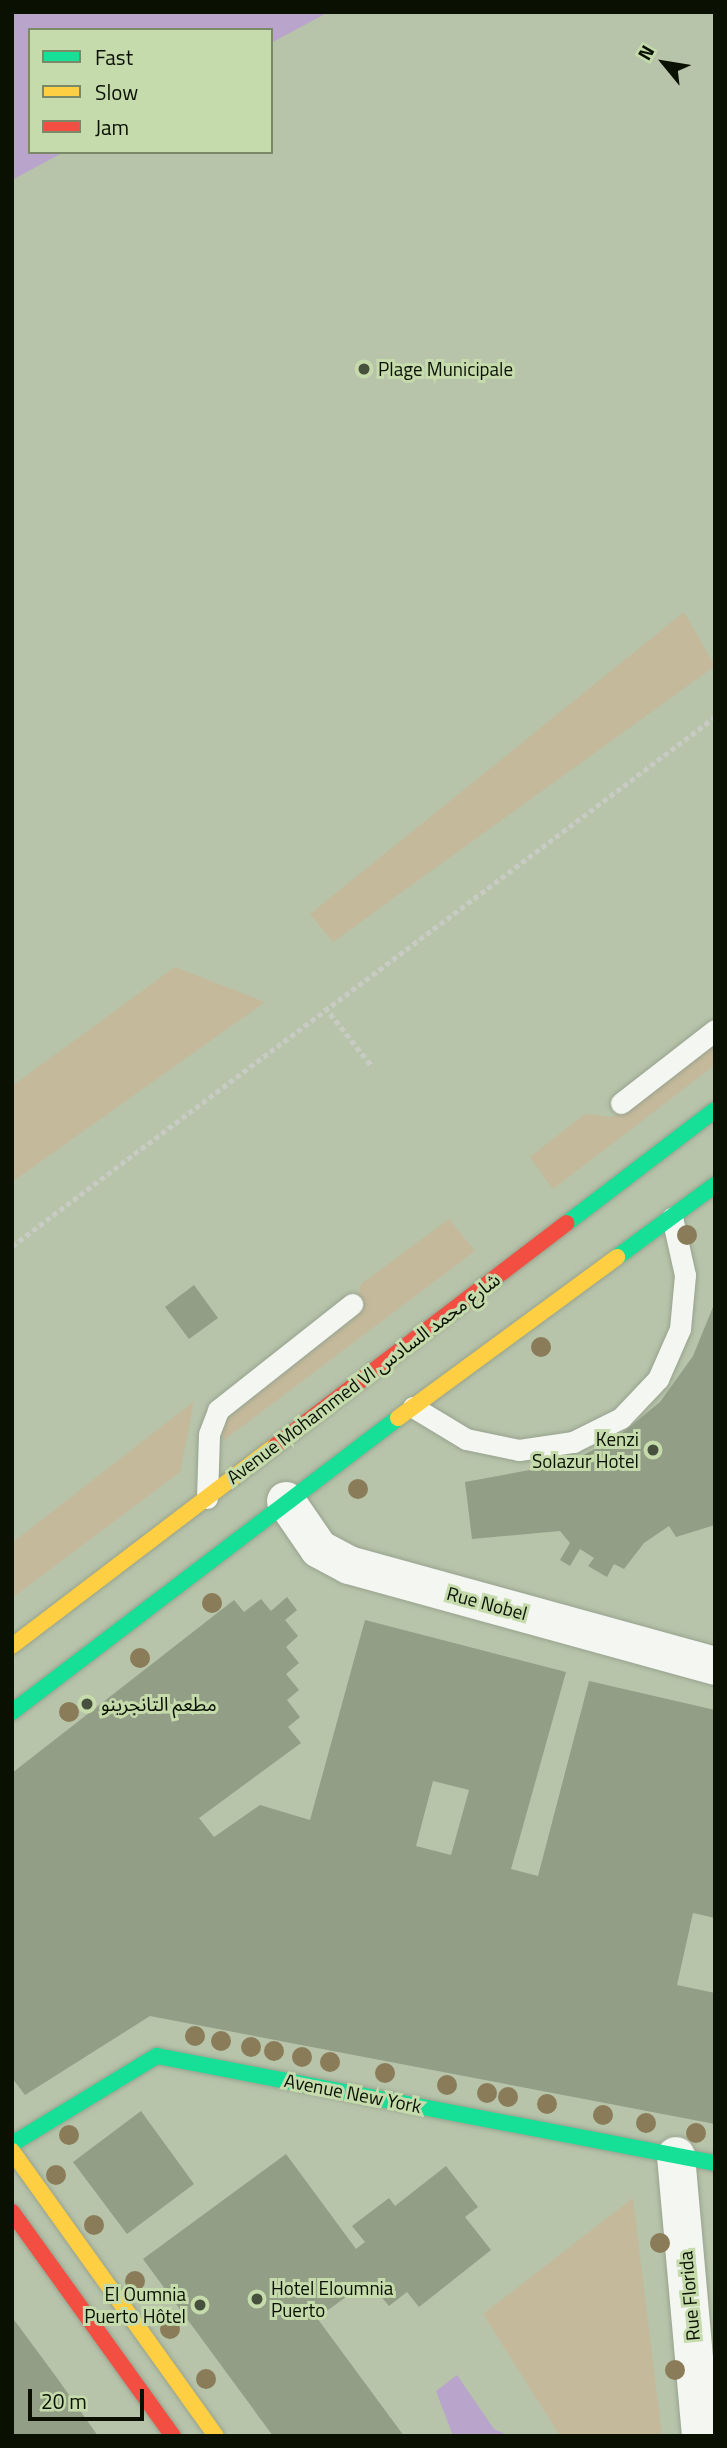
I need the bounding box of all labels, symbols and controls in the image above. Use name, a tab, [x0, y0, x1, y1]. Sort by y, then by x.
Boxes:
legend	[28, 28, 273, 154]
north arrow	[629, 28, 699, 98]
text: N	[630, 39, 661, 65]
text: Fast	[95, 41, 133, 73]
text: Slow	[95, 76, 138, 108]
text: Jam	[95, 111, 129, 143]
place label: Plage Municipale	[378, 358, 513, 380]
marker: Plage Municipale	[356, 361, 372, 377]
street label: Avenue Mohammed VI شارع محمد السادس	[222, 1268, 504, 1488]
place label: Kenzi Solazur Hotel	[532, 1428, 639, 1472]
marker: Kenzi Solazur Hotel	[645, 1442, 661, 1458]
street label: Rue Nobel	[444, 1581, 530, 1625]
place label: مطعم التانجرينو	[101, 1693, 217, 1715]
marker: مطعم التانجرينو	[79, 1696, 95, 1712]
street label: Avenue New York	[283, 2069, 423, 2117]
street label: Rue Florida	[674, 2250, 704, 2342]
place label: Hotel Eloumnia Puerto	[271, 2277, 393, 2321]
place label: El Oumnia Puerto Hôtel	[84, 2283, 186, 2327]
marker: Hotel Eloumnia Puerto	[249, 2291, 265, 2307]
marker: El Oumnia Puerto Hôtel	[192, 2297, 208, 2313]
scale bar	[32, 2374, 147, 2418]
text: 20 m	[41, 2385, 87, 2417]

